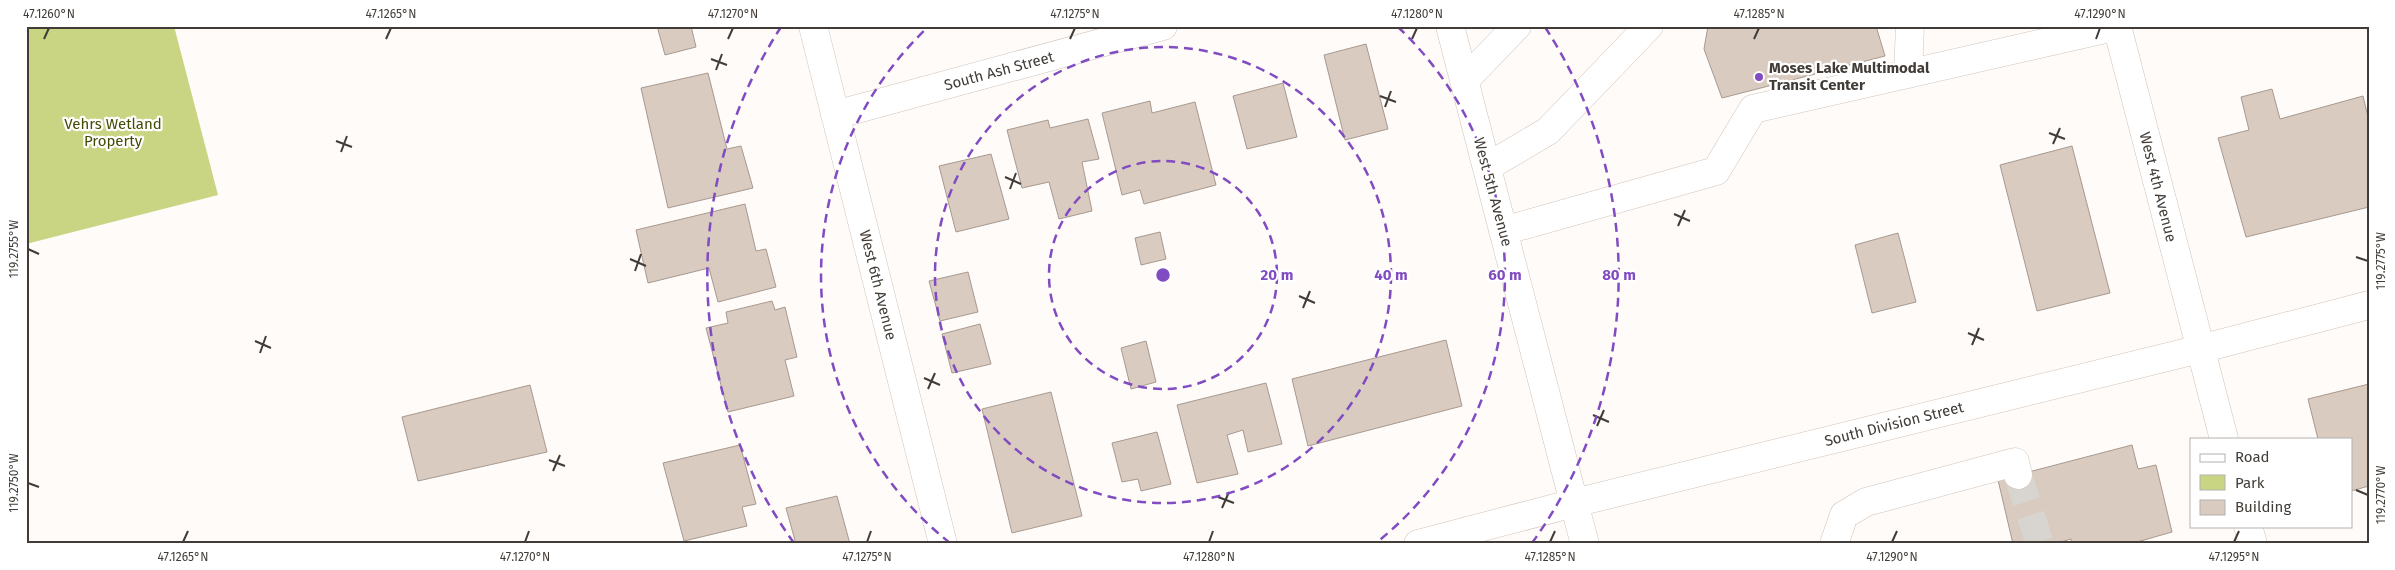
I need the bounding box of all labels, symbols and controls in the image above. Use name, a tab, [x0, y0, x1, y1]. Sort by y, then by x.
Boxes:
text: 47.1260°N	[23, 7, 75, 21]
text: 47.1265°N	[366, 7, 416, 21]
text: 47.1270°N	[708, 7, 758, 21]
text: 47.1275°N	[1050, 7, 1100, 21]
text: 47.1280°N	[1391, 7, 1443, 21]
text: 47.1285°N	[1733, 7, 1785, 21]
text: 47.1290°N	[2074, 7, 2126, 21]
street label: South Ash Street	[942, 48, 1056, 94]
place label: Moses Lake Multimodal Transit Center	[1769, 59, 1930, 94]
marker: Moses Lake Multimodal Transit Center	[1753, 71, 1765, 83]
park label: Vehrs Wetland Property	[64, 115, 162, 150]
street label: West 4th Avenue	[2136, 130, 2180, 244]
street label: West 5th Avenue	[1470, 135, 1516, 249]
text: 119.2755°W	[7, 220, 21, 278]
street label: West 6th Avenue	[856, 228, 900, 342]
text: 119.2775°W	[2374, 232, 2388, 290]
centre of rings	[1154, 266, 1172, 284]
text: 20 m	[1261, 266, 1293, 284]
text: 40 m	[1374, 266, 1408, 284]
text: 60 m	[1488, 266, 1522, 284]
text: 80 m	[1602, 266, 1636, 284]
street label: South Division Street	[1823, 398, 1966, 450]
legend	[2190, 438, 2352, 528]
text: Road	[2235, 448, 2270, 466]
text: 119.2750°W	[7, 453, 21, 513]
text: 119.2770°W	[2374, 466, 2388, 524]
text: Park	[2235, 474, 2265, 492]
text: Building	[2235, 498, 2291, 516]
text: 47.1265°N	[158, 550, 208, 564]
text: 47.1270°N	[500, 550, 550, 564]
text: 47.1275°N	[842, 550, 892, 564]
text: 47.1280°N	[1183, 550, 1235, 564]
text: 47.1285°N	[1524, 550, 1576, 564]
text: 47.1290°N	[1866, 550, 1918, 564]
text: 47.1295°N	[2209, 550, 2259, 564]

